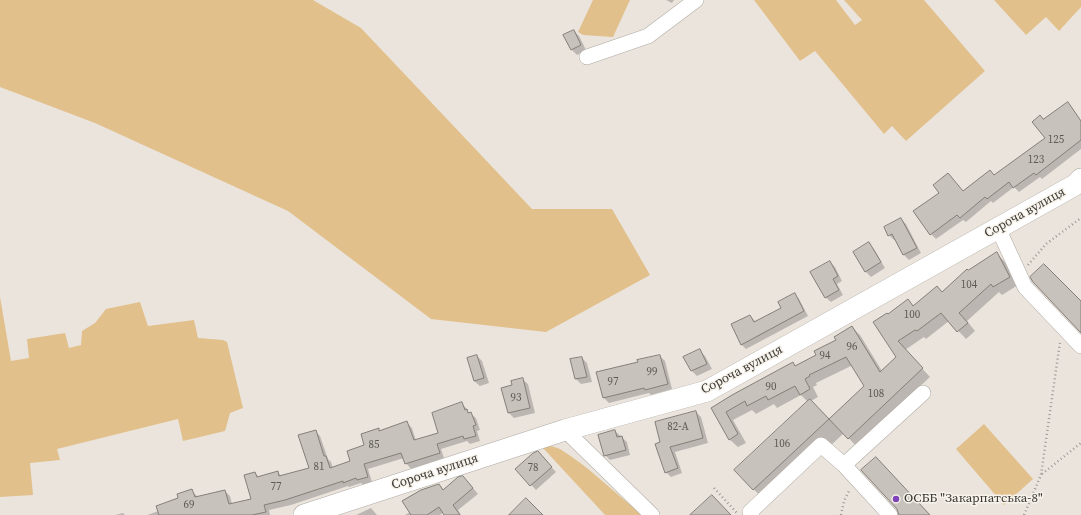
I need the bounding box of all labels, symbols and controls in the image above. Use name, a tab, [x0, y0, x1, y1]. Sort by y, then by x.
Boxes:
house number: 125	[1048, 133, 1064, 147]
house number: 123	[1028, 153, 1044, 167]
street label: Сороча вулиця	[982, 184, 1068, 242]
house number: 104	[961, 278, 977, 292]
house number: 100	[904, 308, 920, 322]
house number: 96	[847, 340, 857, 354]
street label: Сороча вулиця	[698, 342, 786, 398]
house number: 94	[820, 349, 830, 363]
house number: 99	[647, 365, 657, 379]
house number: 97	[608, 375, 618, 389]
house number: 90	[766, 380, 776, 394]
house number: 108	[868, 387, 884, 401]
house number: 93	[511, 391, 521, 405]
house number: 82-А	[667, 420, 689, 434]
house number: 106	[774, 437, 790, 451]
house number: 85	[369, 438, 379, 452]
street label: Сороча вулиця	[390, 451, 480, 493]
house number: 81	[314, 460, 324, 474]
house number: 78	[528, 461, 538, 475]
house number: 77	[271, 480, 281, 494]
place label: ОСББ "Закарпатська-8"	[904, 491, 1043, 507]
marker: ОСББ "Закарпатська-8"	[891, 494, 901, 504]
house number: 69	[184, 498, 194, 512]

